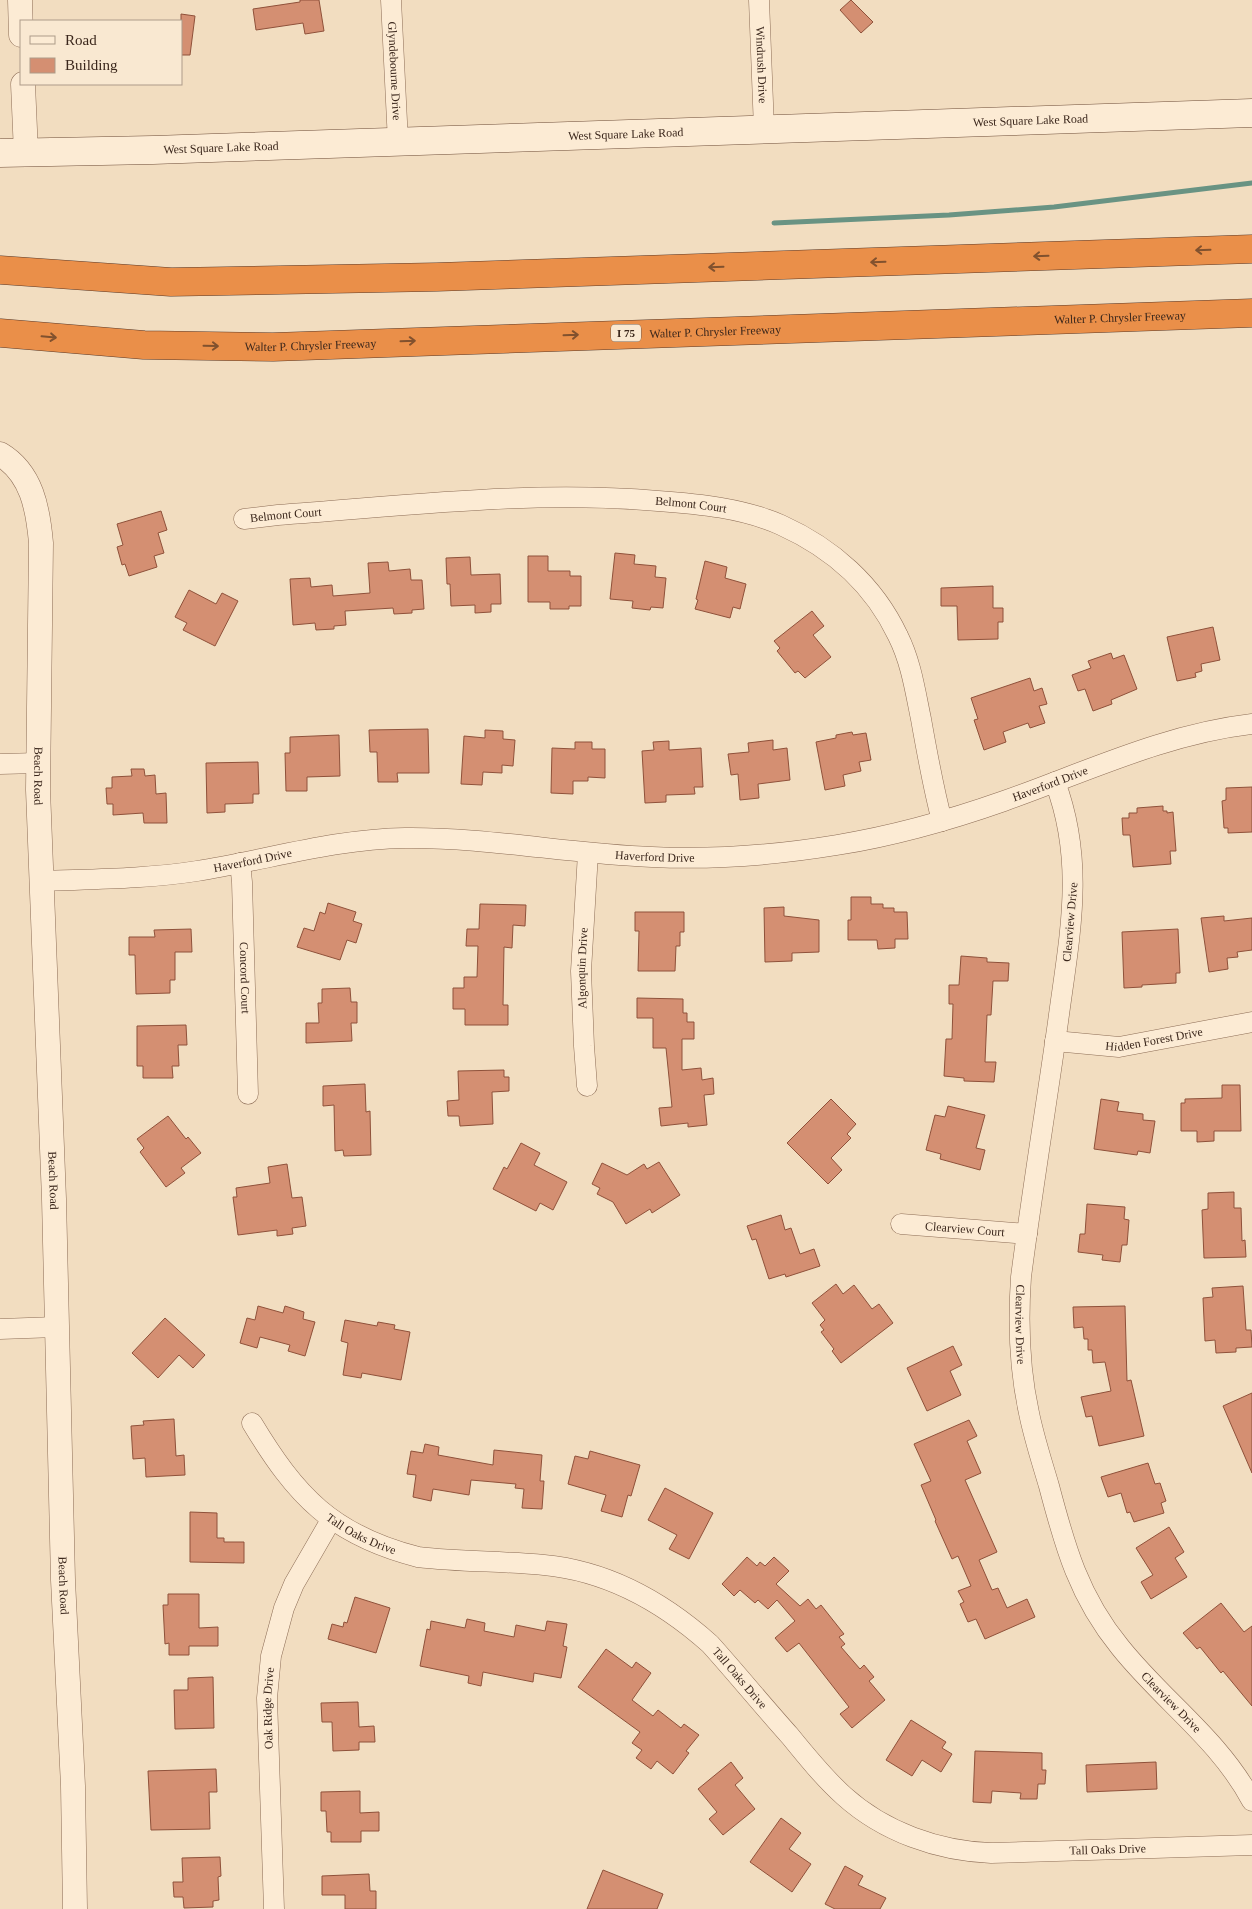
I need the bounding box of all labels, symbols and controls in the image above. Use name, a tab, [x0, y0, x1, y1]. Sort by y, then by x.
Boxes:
legend	[20, 20, 182, 85]
street label: Glyndebourne Drive	[385, 21, 404, 121]
street label: Windrush Drive	[753, 26, 770, 104]
text: Road	[65, 32, 97, 48]
text: Building	[65, 57, 118, 73]
street label: West Square Lake Road	[973, 112, 1088, 129]
street label: West Square Lake Road	[568, 125, 684, 143]
street label: West Square Lake Road	[163, 139, 279, 157]
one-way arrow	[1196, 246, 1212, 255]
one-way arrow	[1033, 251, 1050, 261]
one-way arrow	[871, 257, 887, 266]
one-way arrow	[708, 263, 724, 272]
street label: Walter P. Chrysler Freeway	[1054, 308, 1186, 327]
street label: Walter P. Chrysler Freeway	[649, 322, 781, 341]
road number: I 75	[611, 324, 641, 342]
one-way arrow	[562, 331, 578, 340]
one-way arrow	[40, 332, 56, 342]
street label: Walter P. Chrysler Freeway	[244, 336, 377, 354]
one-way arrow	[400, 336, 416, 346]
one-way arrow	[202, 341, 218, 351]
street label: Belmont Court	[655, 494, 728, 516]
street label: Belmont Court	[249, 505, 323, 525]
street label: Beach Road	[31, 747, 46, 805]
street label: Haverford Drive	[1010, 763, 1090, 804]
street label: Haverford Drive	[212, 846, 293, 875]
street label: Haverford Drive	[615, 848, 695, 865]
street label: Clearview Drive	[1060, 882, 1080, 962]
street label: Algonquin Drive	[574, 927, 591, 1009]
street label: Concord Court	[237, 942, 253, 1015]
street label: Hidden Forest Drive	[1105, 1024, 1204, 1054]
street label: Beach Road	[45, 1151, 61, 1210]
street label: Clearview Court	[925, 1219, 1006, 1239]
street label: Clearview Drive	[1013, 1284, 1028, 1365]
street label: Tall Oaks Drive	[324, 1510, 398, 1557]
street label: Beach Road	[55, 1556, 72, 1615]
street label: Tall Oaks Drive	[709, 1645, 770, 1712]
street label: Oak Ridge Drive	[260, 1667, 277, 1749]
street label: Clearview Drive	[1138, 1669, 1204, 1736]
street label: Tall Oaks Drive	[1069, 1841, 1146, 1858]

